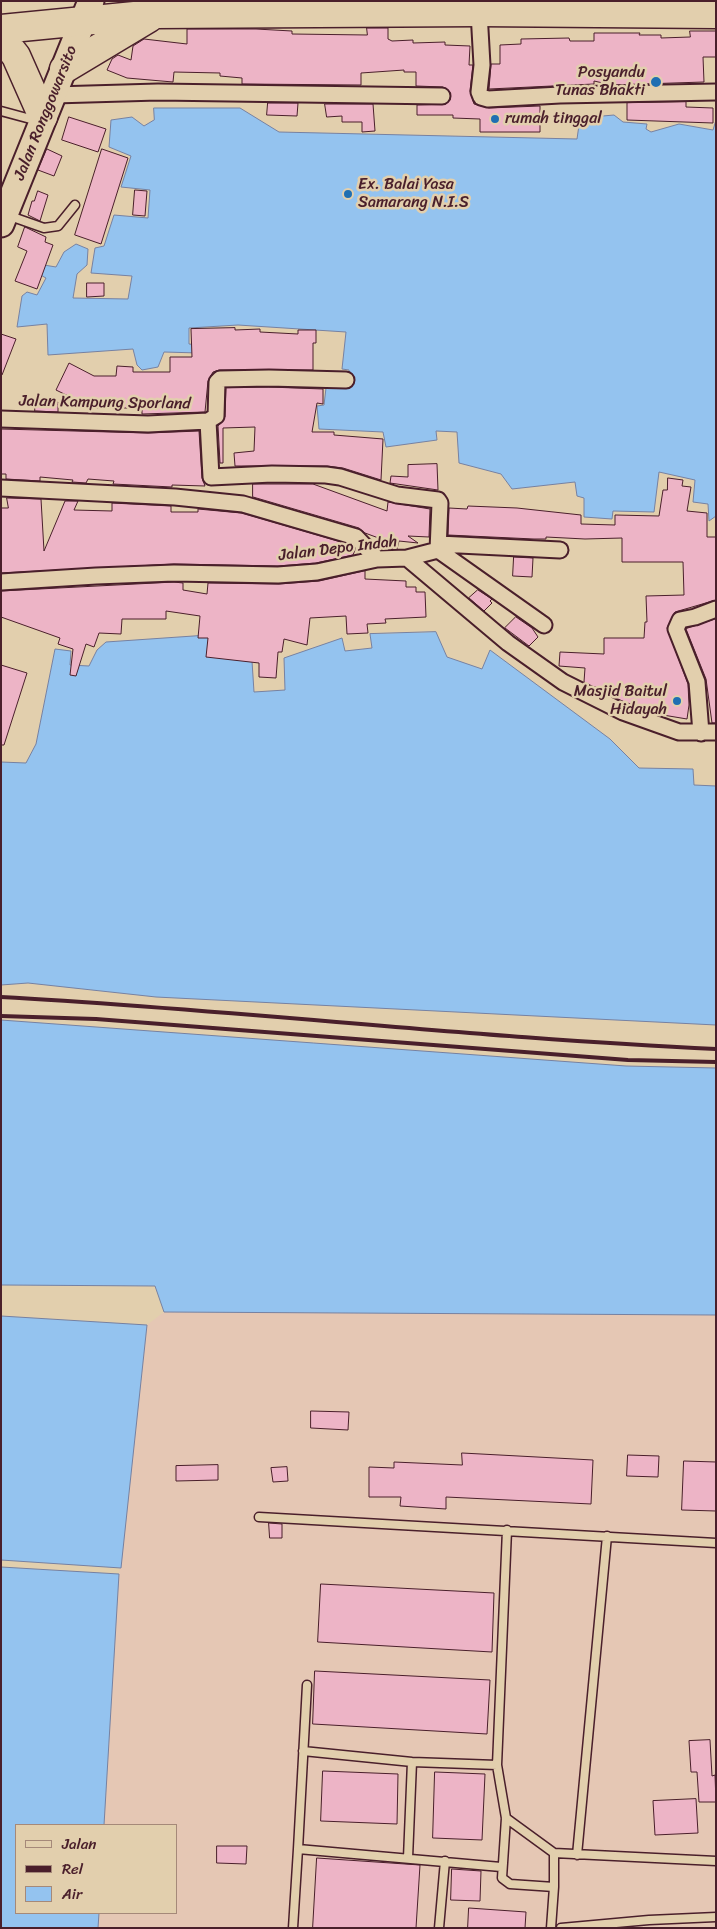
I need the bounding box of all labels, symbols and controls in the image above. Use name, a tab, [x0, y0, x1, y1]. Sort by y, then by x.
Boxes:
street label: Jalan Ronggowarsito	[10, 43, 82, 183]
place label: Posyandu Tunas Bhakti	[555, 63, 645, 101]
marker: Posyandu Tunas Bhakti	[649, 75, 663, 89]
place label: rumah tinggal	[505, 109, 602, 129]
marker: rumah tinggal	[489, 113, 501, 125]
place label: Ex. Balai Yasa Samarang N.I.S	[358, 175, 469, 213]
marker: Ex. Balai Yasa Samarang N.I.S	[342, 188, 354, 200]
street label: Jalan Kampung Sporland	[19, 392, 191, 414]
street label: Jalan Depo Indah	[278, 532, 398, 566]
place label: Masjid Baitul Hidayah	[574, 682, 667, 720]
marker: Masjid Baitul Hidayah	[671, 695, 683, 707]
legend	[15, 1824, 178, 1914]
text: Jalan	[62, 1831, 96, 1857]
text: Rel	[62, 1856, 83, 1882]
text: Air	[62, 1881, 82, 1907]

